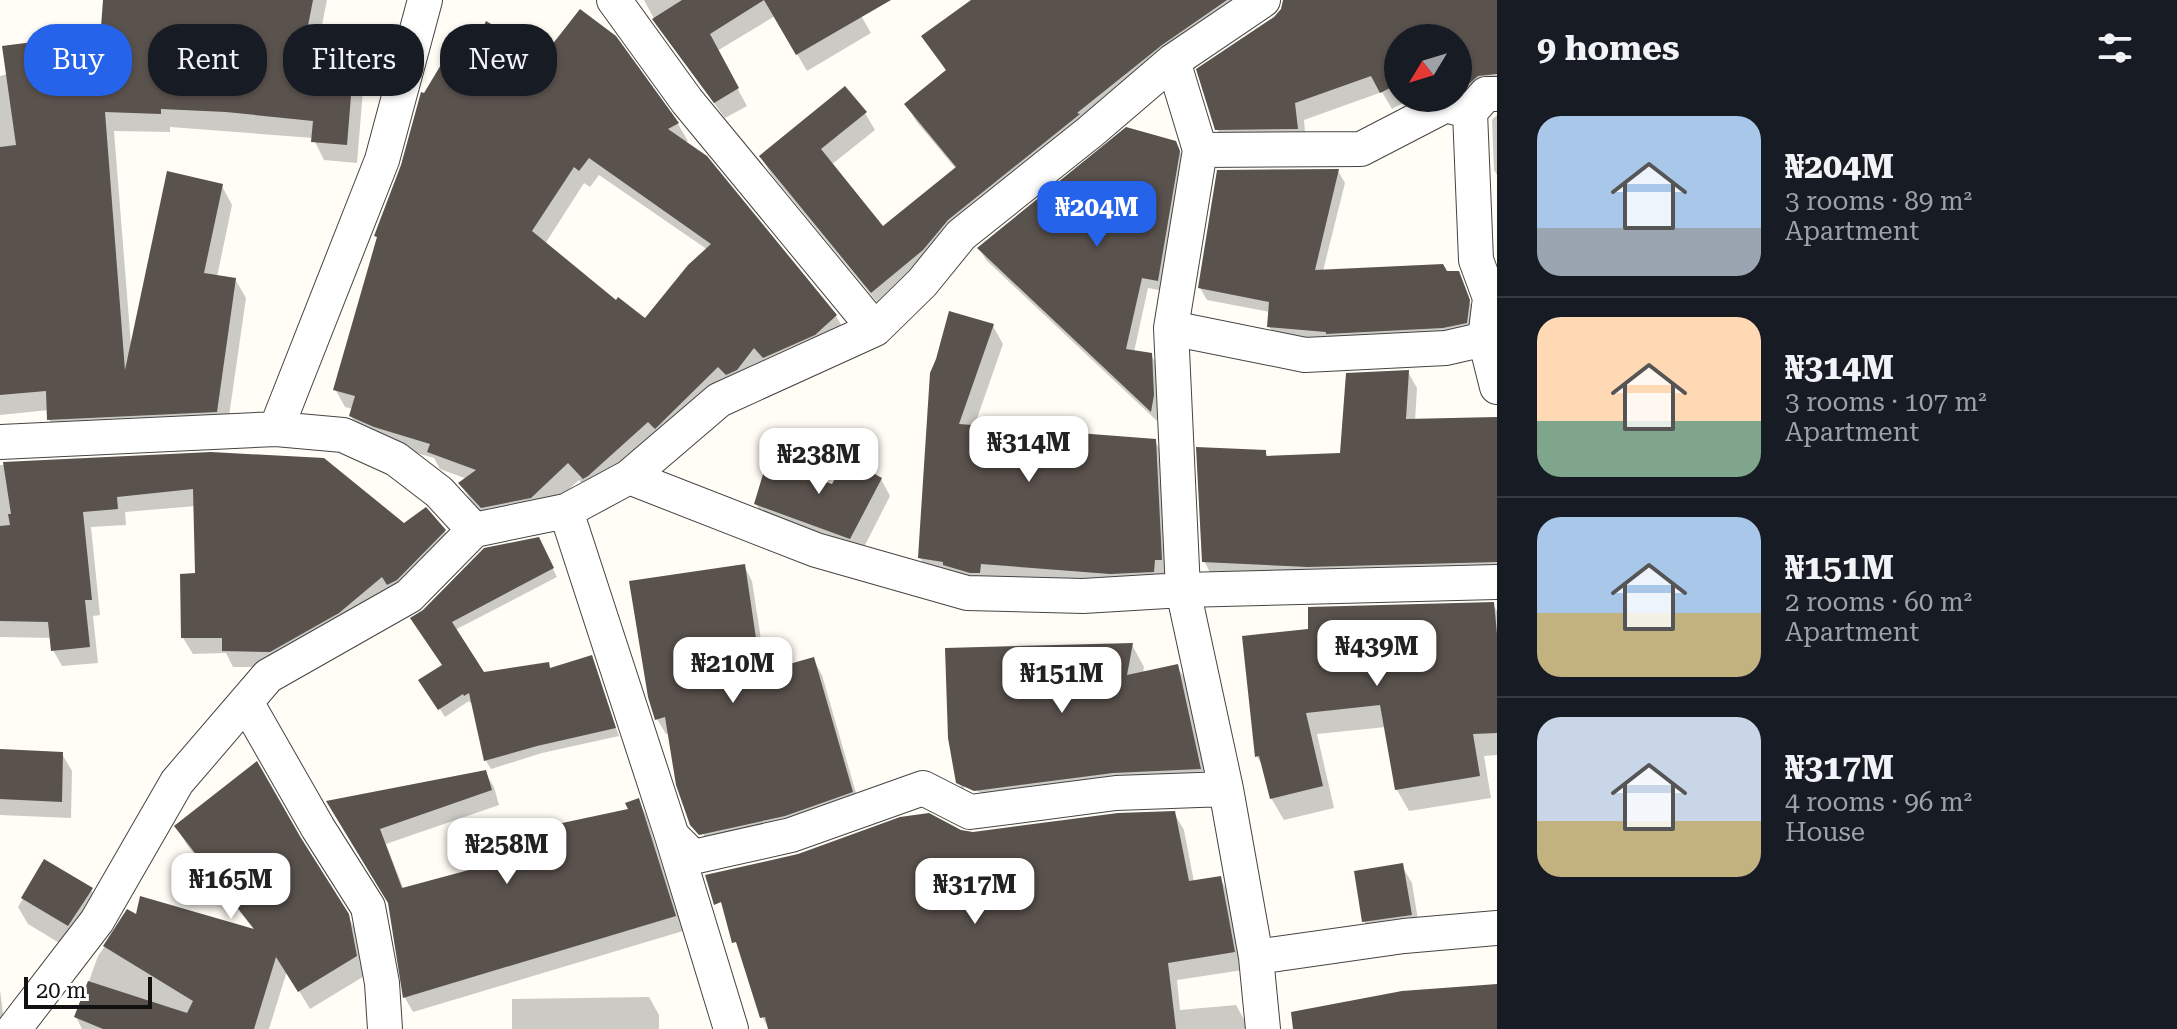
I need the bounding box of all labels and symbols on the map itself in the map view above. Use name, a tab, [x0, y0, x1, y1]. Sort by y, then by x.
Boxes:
north arrow	[1384, 24, 1472, 112]
pin: ₦204M	[1041, 181, 1153, 249]
pin: ₦314M	[973, 416, 1085, 484]
pin: ₦238M	[763, 428, 875, 496]
pin: ₦439M	[1321, 620, 1433, 688]
pin: ₦210M	[677, 637, 789, 705]
pin: ₦151M	[1006, 647, 1118, 715]
pin: ₦258M	[451, 818, 563, 886]
pin: ₦165M	[175, 853, 287, 921]
pin: ₦317M	[919, 858, 1031, 926]
scale bar	[24, 973, 152, 1009]

